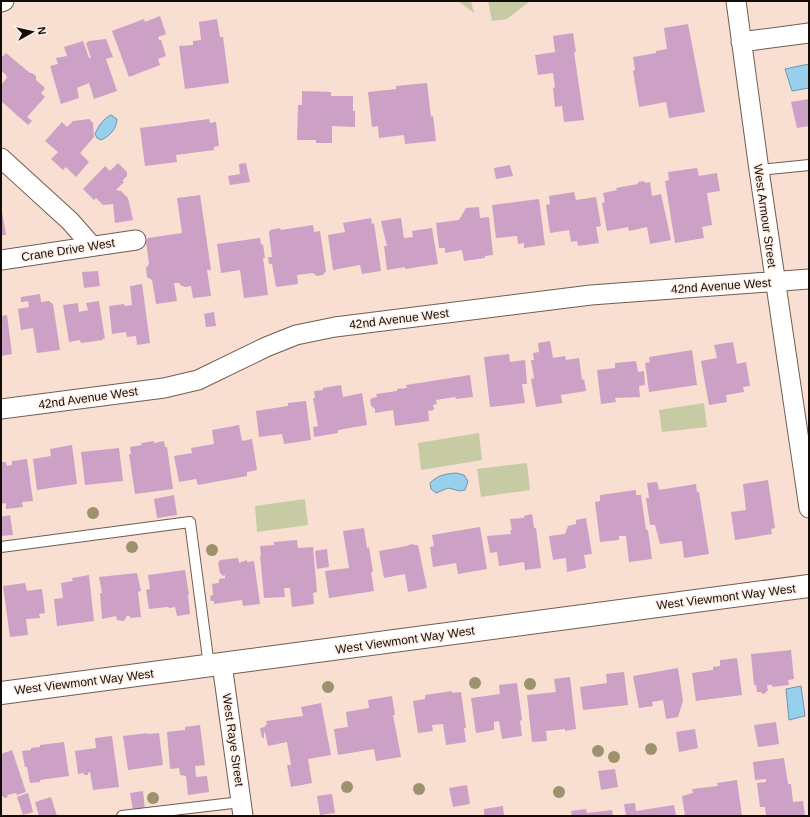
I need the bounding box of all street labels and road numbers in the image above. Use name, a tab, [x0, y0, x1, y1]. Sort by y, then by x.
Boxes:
street label: West Armour Street	[751, 163, 779, 269]
street label: Crane Drive West	[20, 236, 116, 264]
street label: 42nd Avenue West	[670, 275, 772, 296]
street label: 42nd Avenue West	[348, 306, 450, 332]
street label: 42nd Avenue West	[37, 384, 139, 412]
street label: West Viewmont Way West	[656, 581, 797, 612]
street label: West Viewmont Way West	[335, 623, 476, 657]
street label: West Viewmont Way West	[14, 666, 155, 697]
street label: West Raye Street	[220, 693, 247, 788]

